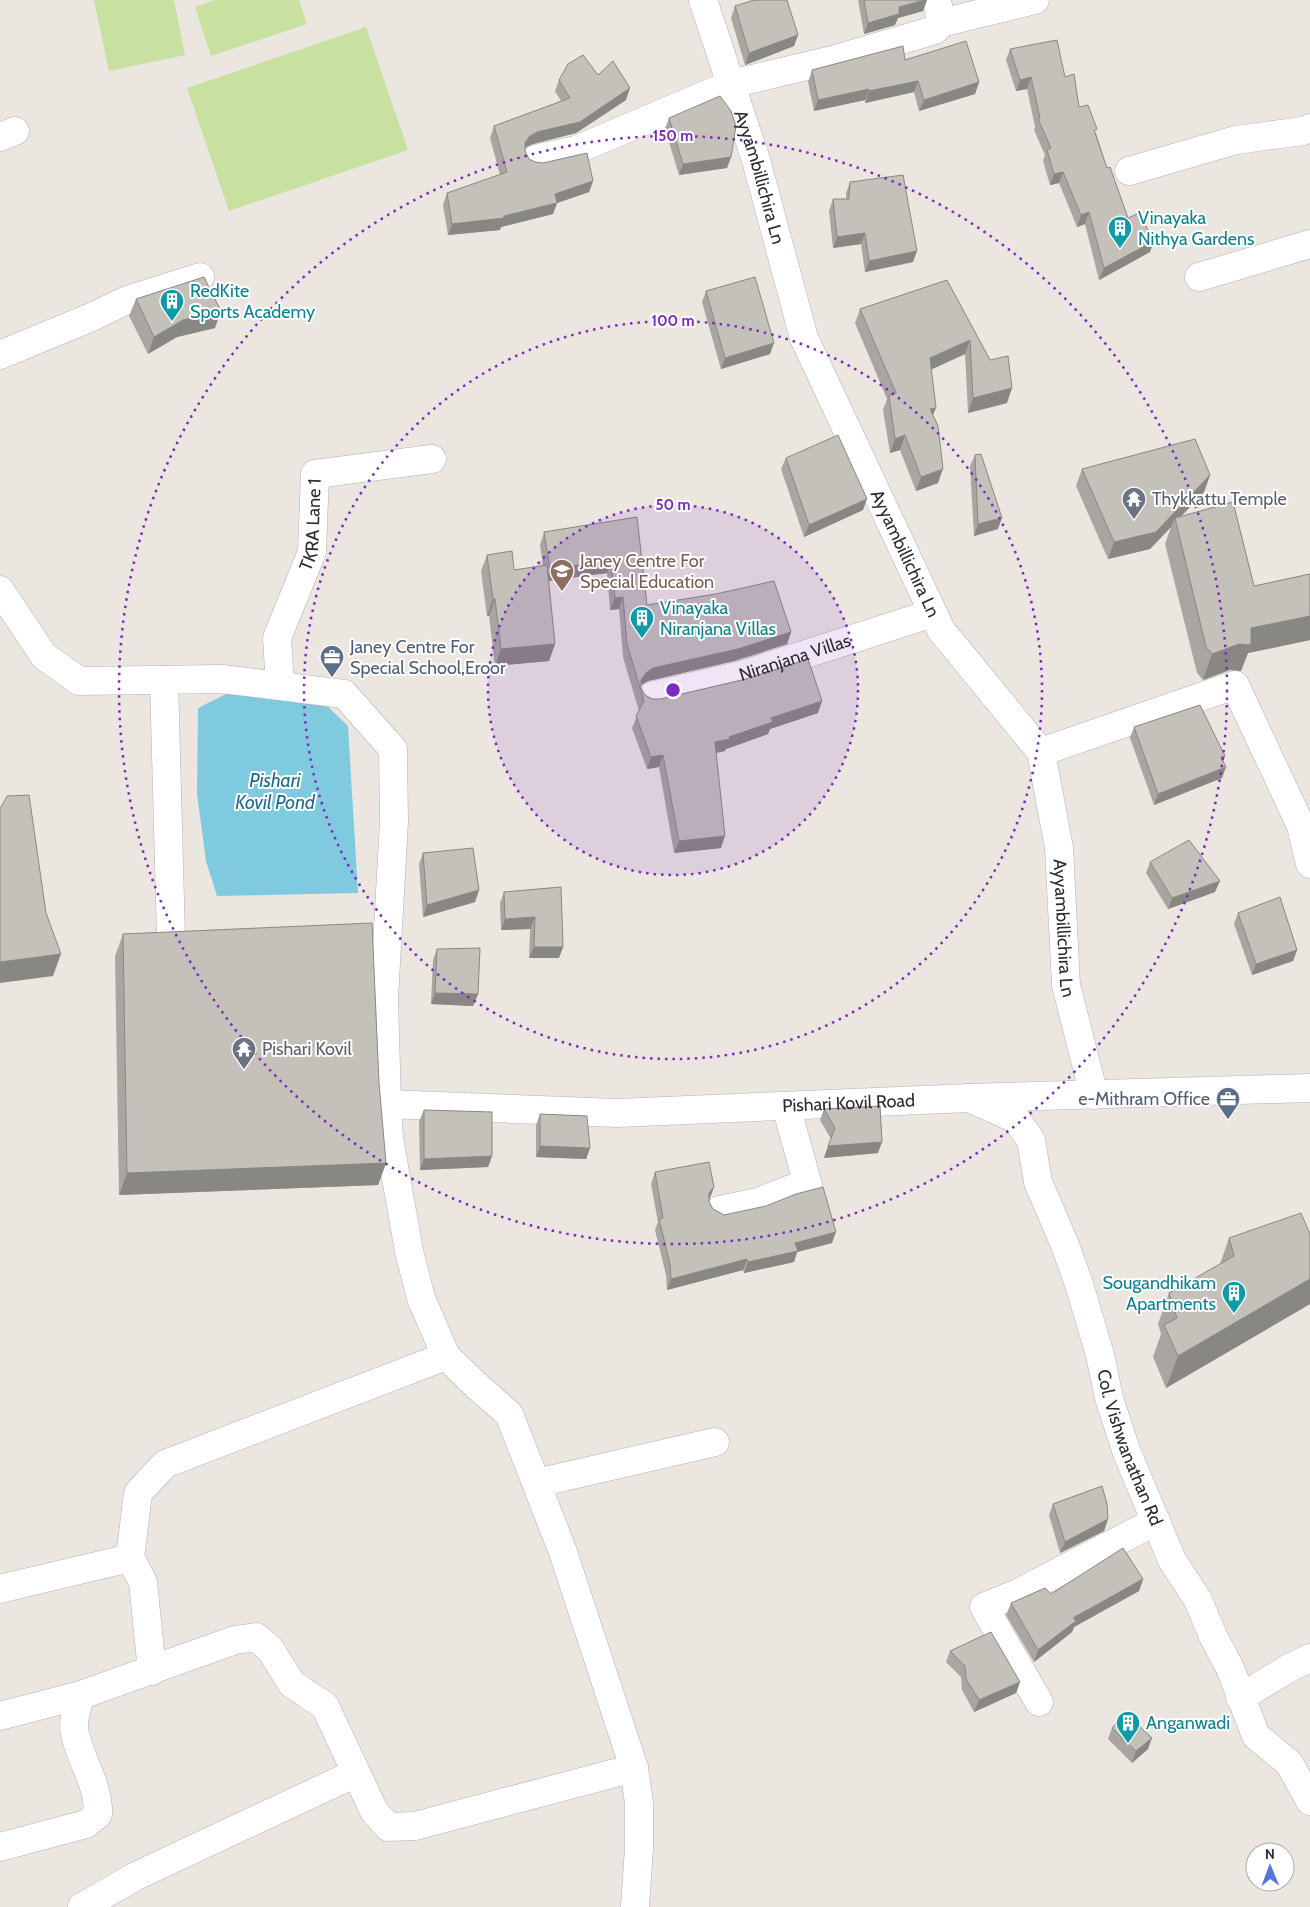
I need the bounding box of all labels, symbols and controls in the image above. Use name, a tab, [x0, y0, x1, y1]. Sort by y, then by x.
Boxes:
street label: Ayyambillichira Ln	[729, 108, 789, 246]
text: 150 m	[653, 127, 693, 145]
place label: Vinayaka Nithya Gardens	[1138, 207, 1254, 250]
building icon: Vinayaka Nithya Gardens	[1107, 215, 1133, 249]
place label: RedKite Sports Academy	[190, 280, 315, 323]
building icon: RedKite Sports Academy	[159, 288, 185, 322]
text: 100 m	[651, 312, 695, 330]
street label: TKRA Lane 1	[295, 478, 326, 574]
street label: Ayyambillichira Ln	[866, 486, 944, 621]
temple icon: Thykkattu Temple	[1121, 486, 1147, 520]
place label: Thykkattu Temple	[1152, 488, 1287, 510]
text: 50 m	[655, 496, 691, 514]
place label: Janey Centre For Special Education	[579, 550, 714, 593]
school or university icon: Janey Centre For Special Education	[549, 558, 575, 592]
place label: Vinayaka Niranjana Villas	[660, 597, 776, 640]
building icon: Vinayaka Niranjana Villas	[629, 605, 655, 639]
street label: Niranjana Villas	[736, 629, 853, 686]
place label: Janey Centre For Special School,Eroor	[349, 636, 506, 679]
office icon: Janey Centre For Special School,Eroor	[319, 644, 345, 678]
centre of rings	[664, 681, 682, 699]
water label: Pishari Kovil Pond	[235, 769, 316, 814]
street label: Ayyambillichira Ln	[1049, 858, 1080, 999]
temple icon: Pishari Kovil	[231, 1036, 257, 1070]
place label: Pishari Kovil	[262, 1038, 352, 1060]
office icon: e-Mithram Office	[1215, 1086, 1241, 1120]
place label: e-Mithram Office	[1078, 1088, 1210, 1110]
street label: Pishari Kovil Road	[782, 1089, 915, 1117]
place label: Sougandhikam Apartments	[1103, 1272, 1216, 1315]
building icon: Sougandhikam Apartments	[1221, 1280, 1247, 1314]
street label: Col. Vishwanathan Rd	[1092, 1367, 1167, 1529]
building icon: Anganwadi	[1115, 1710, 1141, 1744]
place label: Anganwadi	[1146, 1712, 1230, 1734]
north arrow	[1245, 1842, 1295, 1892]
text: N	[1265, 1845, 1275, 1863]

